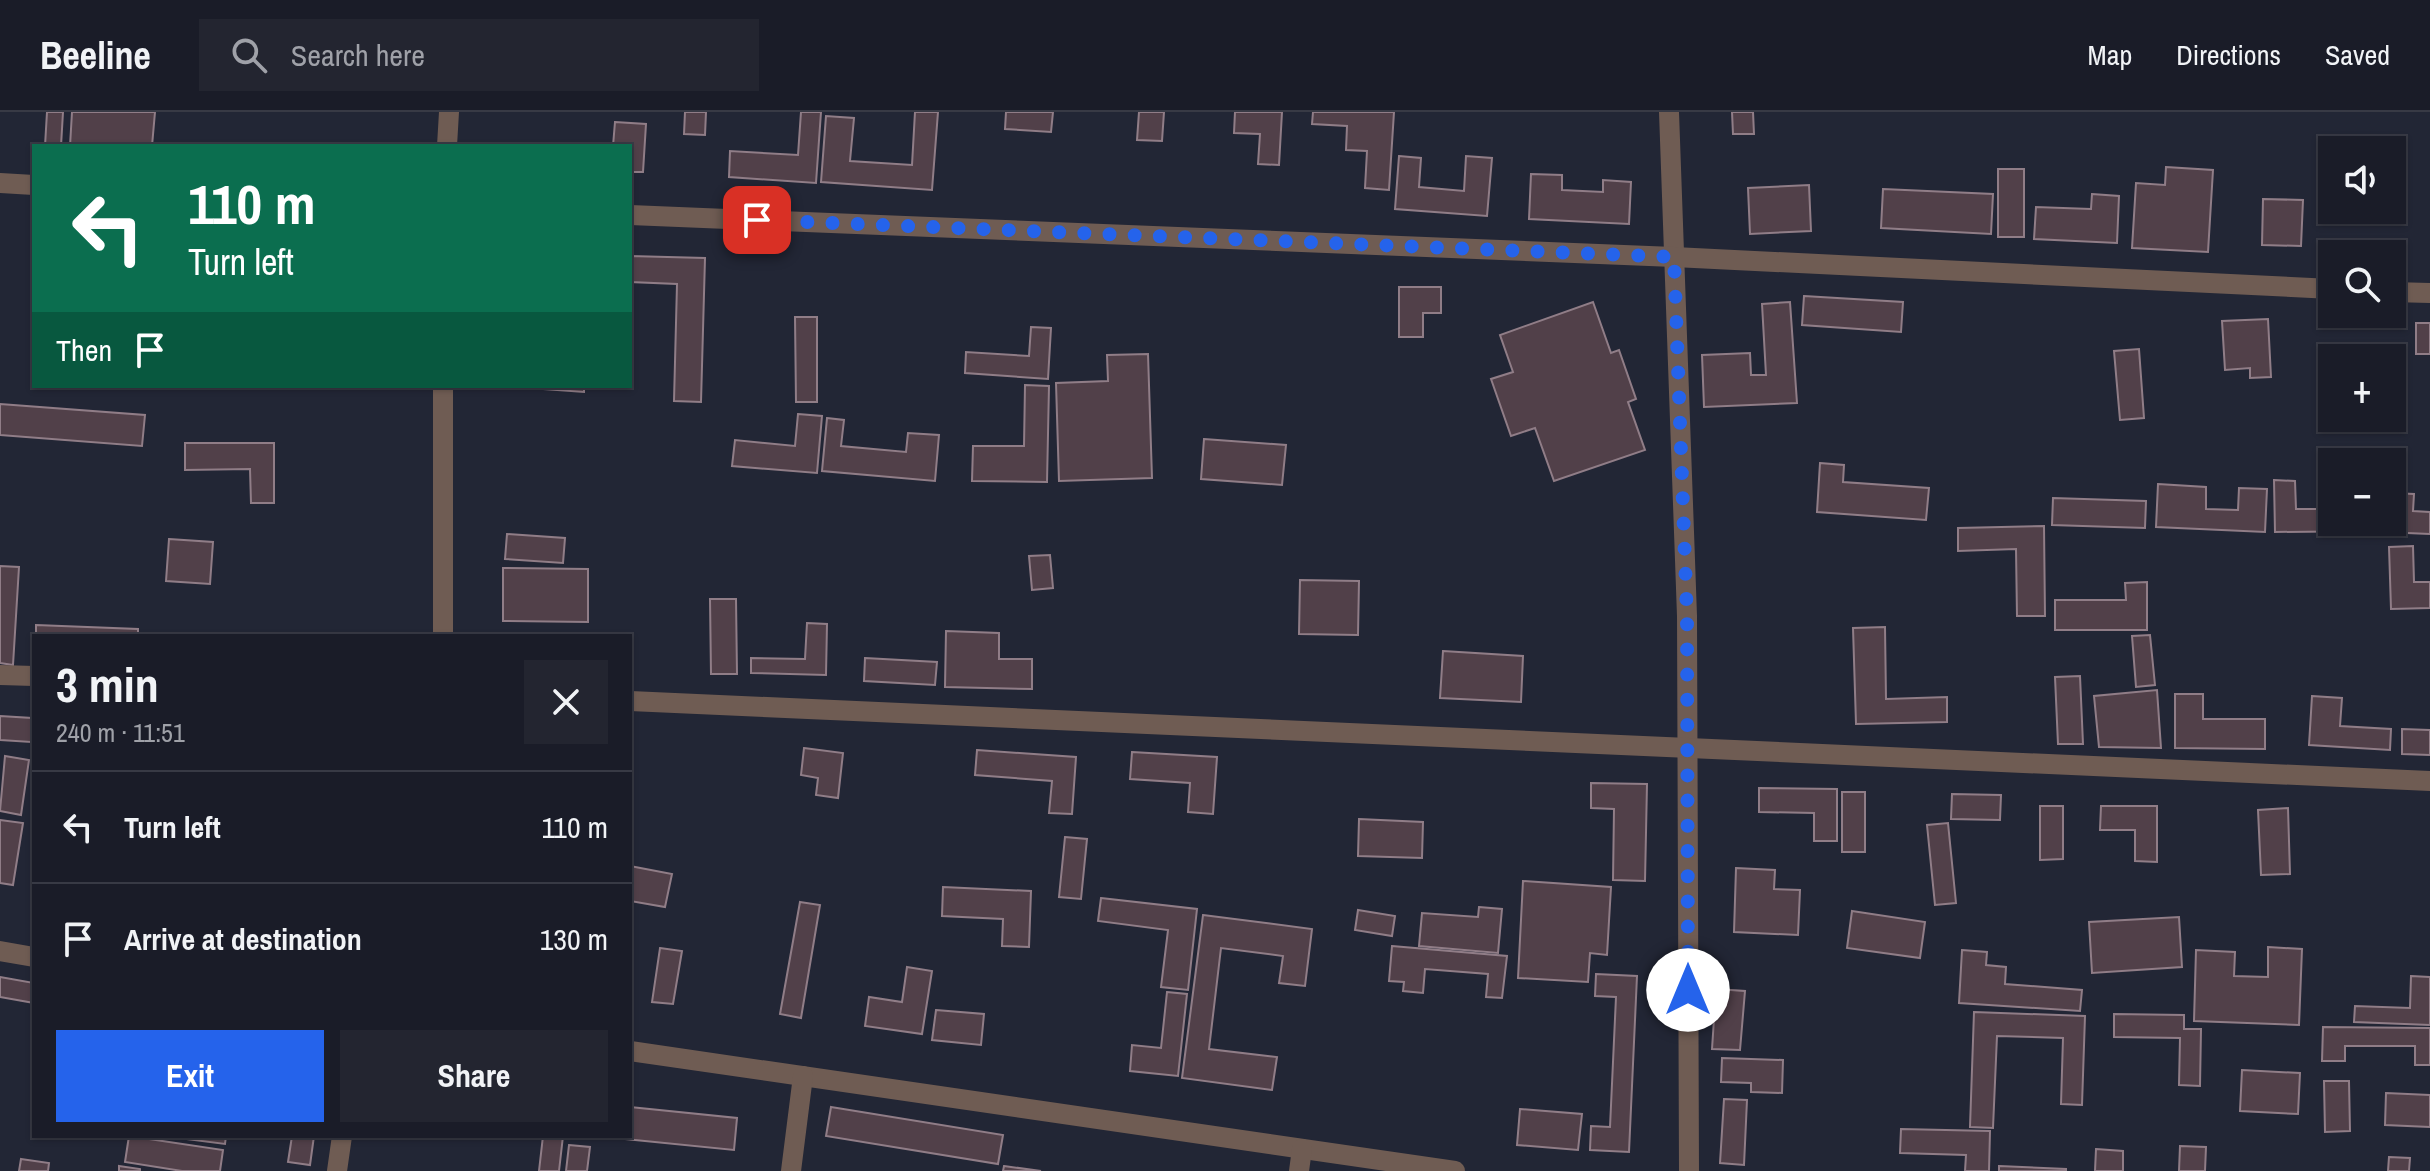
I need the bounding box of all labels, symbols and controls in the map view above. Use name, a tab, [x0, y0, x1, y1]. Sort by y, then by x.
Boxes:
search box	[199, 19, 759, 91]
text: Beeline	[40, 30, 151, 81]
icon: search	[227, 33, 271, 77]
text: Search here	[291, 35, 425, 75]
text: Map	[2088, 36, 2132, 74]
text: Directions	[2176, 36, 2281, 74]
text: Saved	[2325, 36, 2390, 74]
map controls	[2318, 136, 2406, 536]
button: sound	[2318, 136, 2406, 224]
text: 110 m	[188, 166, 316, 241]
icon: left	[56, 176, 160, 280]
pin	[723, 186, 791, 254]
icon: arrive	[735, 198, 779, 242]
text: Turn left	[188, 238, 294, 286]
button: search	[2318, 240, 2406, 328]
icon: arrive	[128, 328, 172, 372]
text: Then	[56, 330, 112, 370]
button: +	[2318, 344, 2406, 432]
button: −	[2318, 448, 2406, 536]
text: 3 min	[56, 652, 159, 717]
button: close	[524, 660, 608, 744]
text: 240 m · 11:51	[56, 715, 185, 750]
icon: left	[56, 805, 100, 849]
text: Turn left	[124, 807, 221, 847]
text: 110 m	[541, 807, 608, 847]
icon: arrive	[56, 917, 100, 961]
text: Arrive at destination	[124, 919, 362, 959]
text: 130 m	[540, 919, 608, 959]
position arrow	[1646, 948, 1730, 1032]
button: Exit	[56, 1030, 324, 1122]
button: Share	[340, 1030, 608, 1122]

